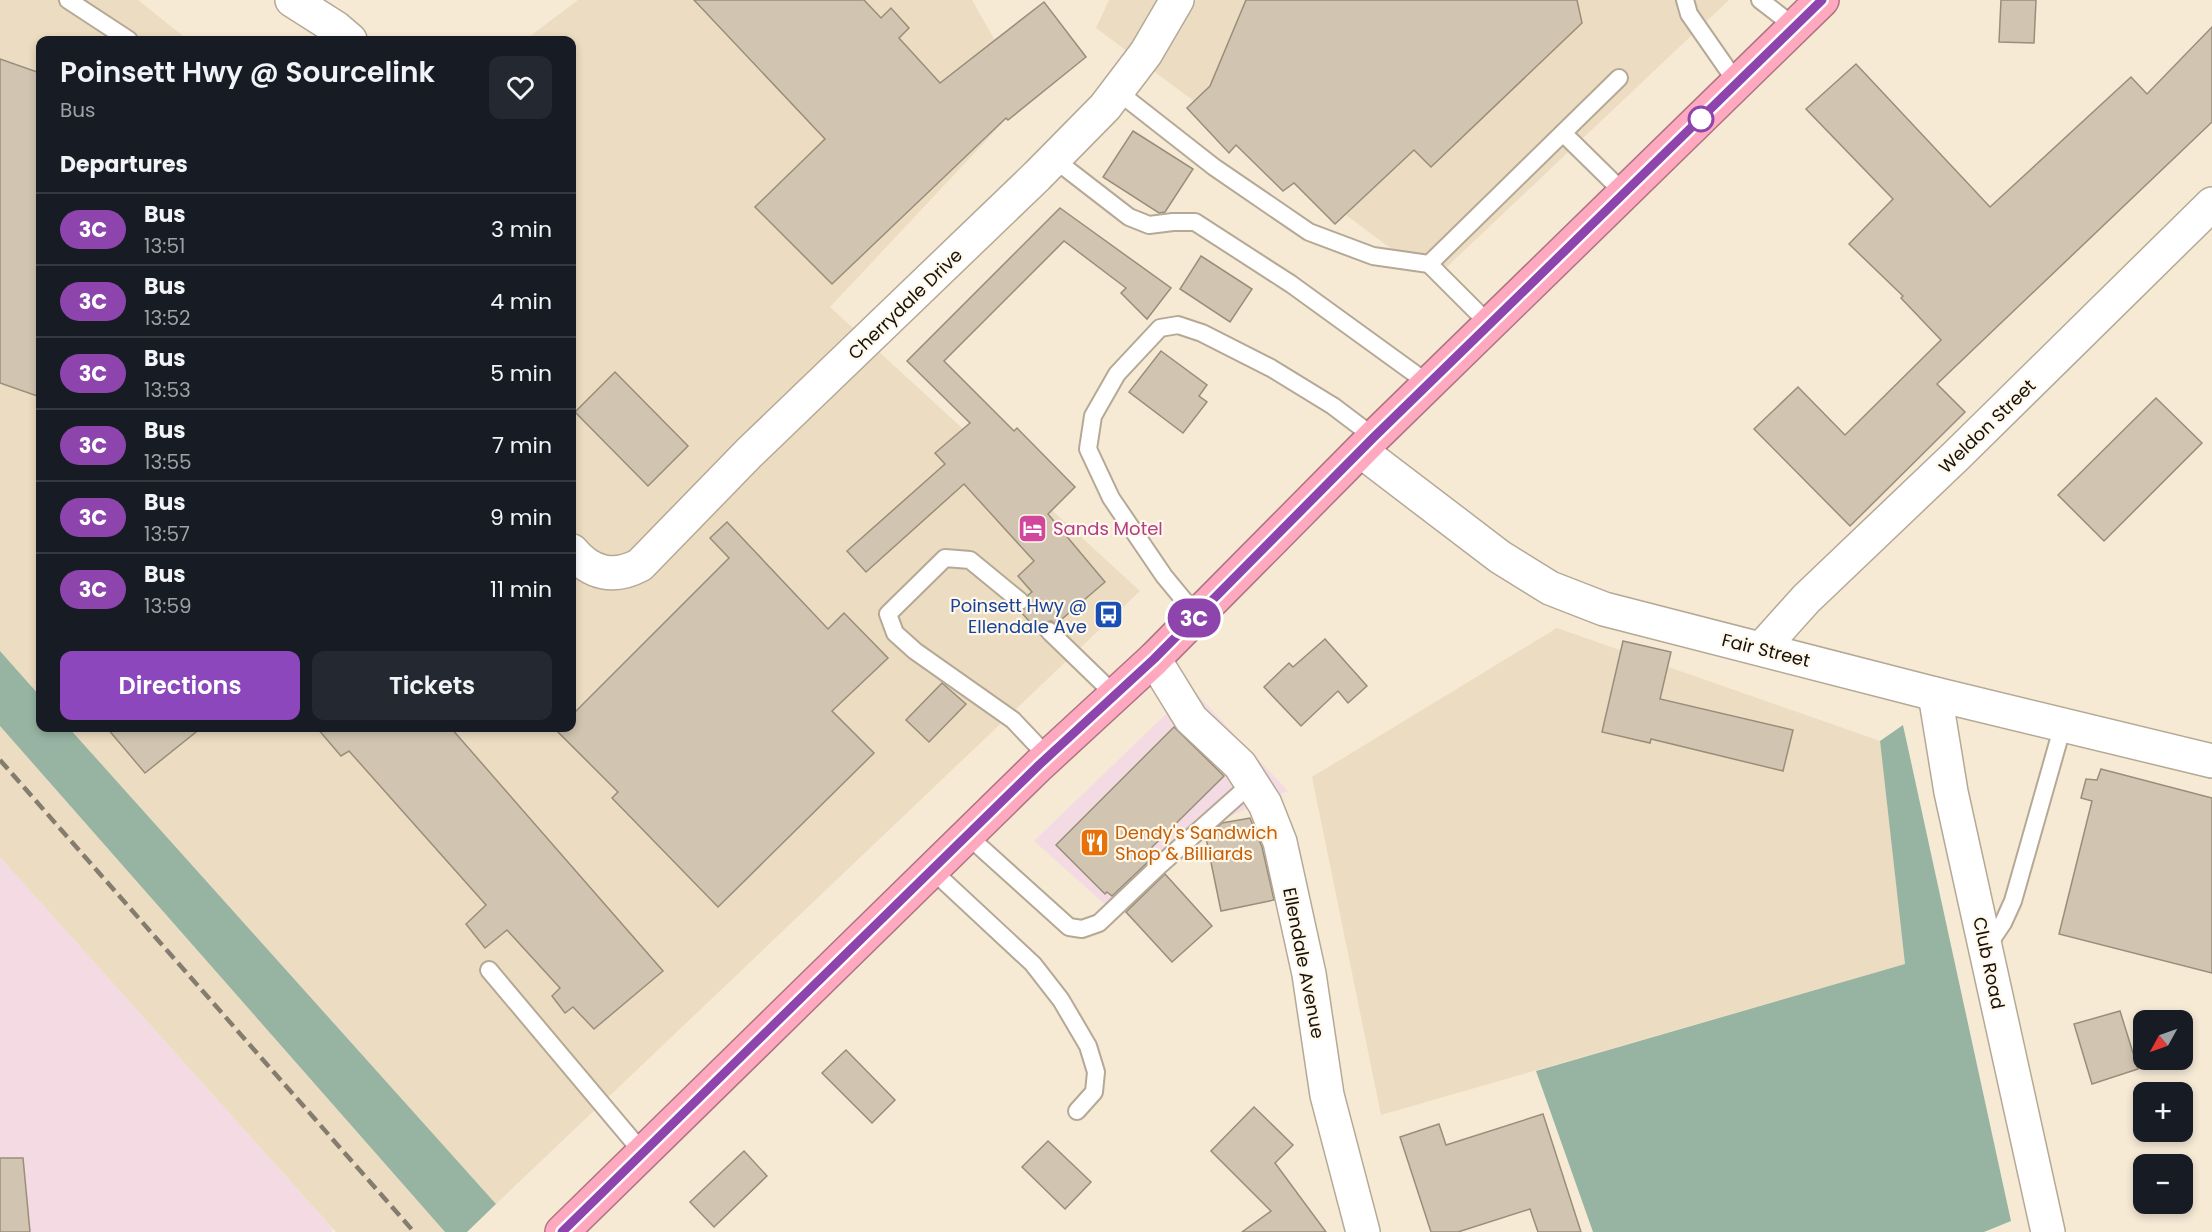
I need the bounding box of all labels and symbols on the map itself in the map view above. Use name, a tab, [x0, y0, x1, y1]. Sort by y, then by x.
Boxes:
unlabelled marker	[1688, 106, 1714, 132]
street label: Cherrydale Drive	[842, 243, 968, 365]
street label: Weldon Street	[1933, 373, 2041, 479]
hotel icon: Sands Motel	[1016, 512, 1048, 544]
place label: Sands Motel	[1053, 516, 1163, 541]
place label: Poinsett Hwy @ Ellendale Ave	[950, 593, 1087, 639]
line badge: 3C	[1167, 598, 1221, 638]
bus stop icon: Poinsett Hwy @ Ellendale Ave	[1092, 599, 1124, 631]
street label: Fair Street	[1719, 627, 1813, 673]
place label: Dendy's Sandwich Shop & Billiards	[1115, 820, 1278, 866]
restaurant icon: Dendy's Sandwich Shop & Billiards	[1078, 826, 1110, 858]
street label: Ellendale Avenue	[1277, 885, 1331, 1041]
street label: Club Road	[1967, 915, 2011, 1011]
north arrow	[2133, 1010, 2193, 1070]

